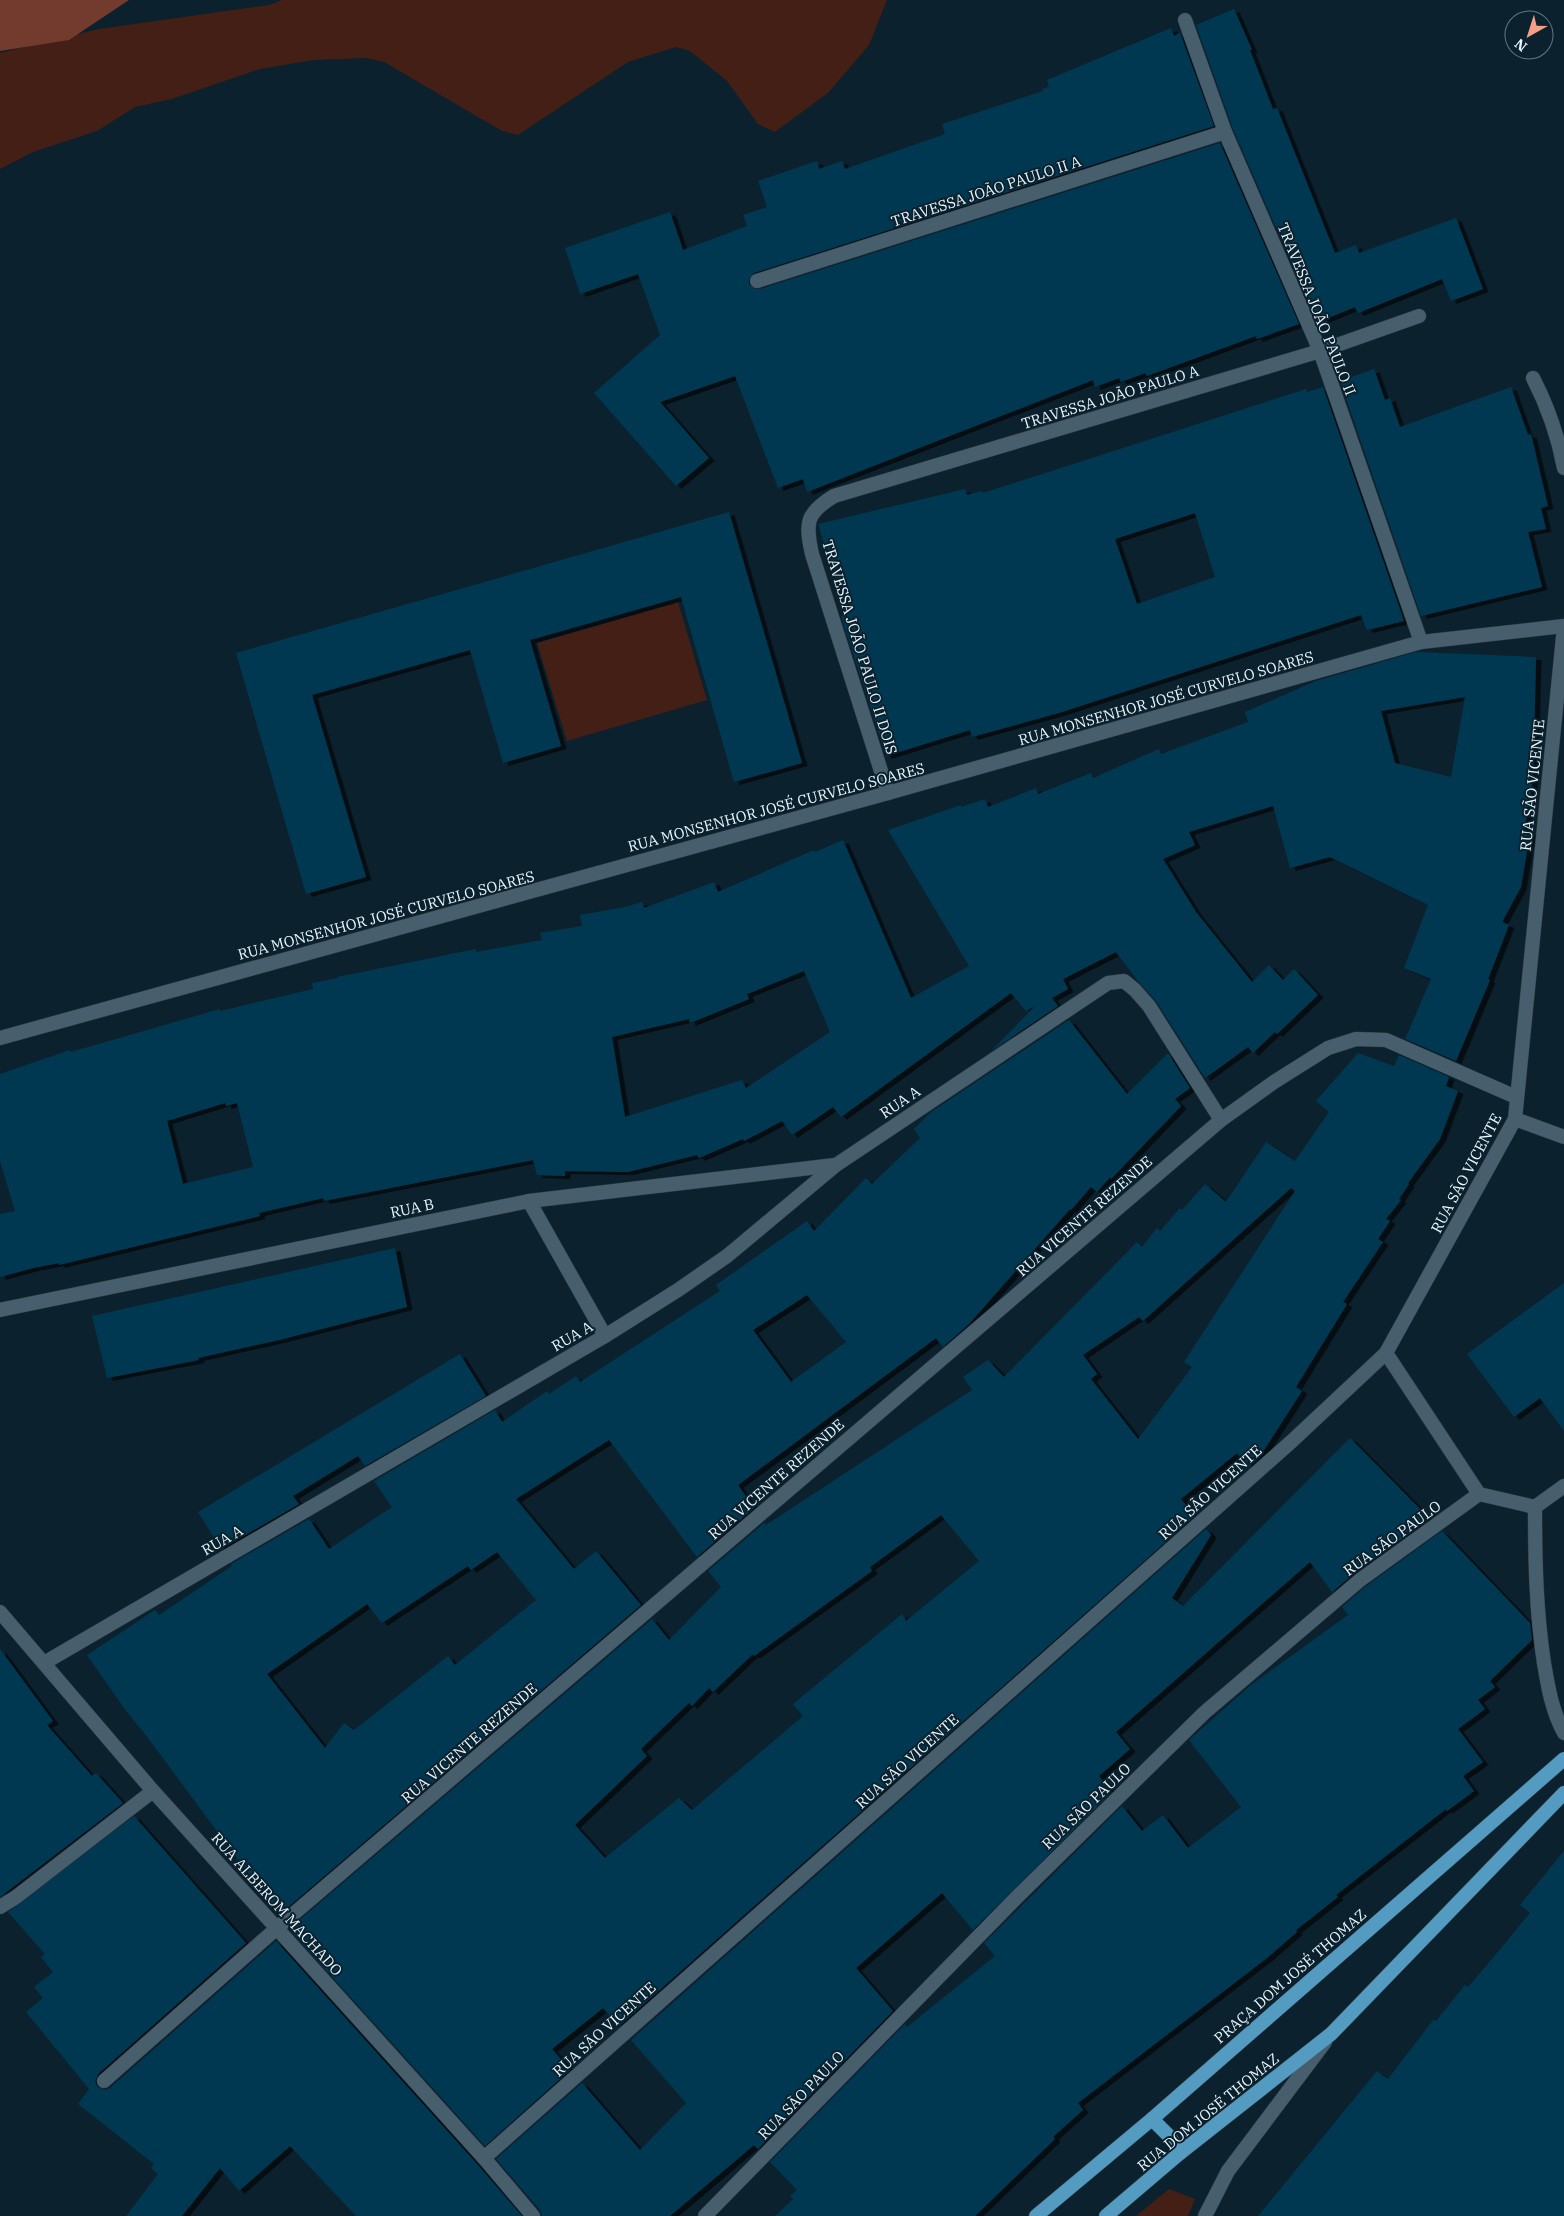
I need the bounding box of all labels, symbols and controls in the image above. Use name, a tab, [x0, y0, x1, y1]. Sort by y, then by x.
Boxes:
north arrow	[1504, 10, 1554, 60]
text: N	[1511, 35, 1531, 56]
street label: TRAVESSA JOÃO PAULO II A	[889, 151, 1084, 231]
street label: TRAVESSA JOÃO PAULO II	[1274, 220, 1360, 398]
street label: TRAVESSA JOÃO PAULO A	[1019, 361, 1202, 433]
street label: TRAVESSA JOÃO PAULO II DOIS	[818, 537, 902, 757]
street label: RUA MONSENHOR JOSÉ CURVELO SOARES	[1016, 647, 1316, 749]
street label: RUA SÃO VICENTE	[1516, 718, 1548, 852]
street label: RUA MONSENHOR JOSÉ CURVELO SOARES	[626, 758, 926, 856]
street label: RUA MONSENHOR JOSÉ CURVELO SOARES	[236, 866, 536, 964]
street label: RUA A	[876, 1081, 924, 1122]
street label: RUA SÃO VICENTE	[1426, 1110, 1506, 1236]
street label: RUA VICENTE REZENDE	[1012, 1152, 1156, 1280]
street label: RUA B	[388, 1194, 436, 1222]
street label: RUA A	[548, 1316, 597, 1355]
street label: RUA VICENTE REZENDE	[704, 1415, 848, 1543]
street label: RUA SÃO VICENTE	[1154, 1441, 1266, 1543]
street label: RUA SÃO PAULO	[1339, 1496, 1445, 1580]
street label: RUA A	[198, 1520, 247, 1559]
street label: RUA VICENTE REZENDE	[397, 1679, 541, 1807]
street label: RUA SÃO VICENTE	[851, 1710, 963, 1812]
street label: RUA SÃO PAULO	[1038, 1759, 1134, 1853]
street label: RUA ALBEROM MACHADO	[207, 1828, 347, 1980]
street label: PRAÇA DOM JOSÉ THOMAZ	[1210, 1905, 1370, 2047]
street label: RUA SÃO VICENTE	[548, 1978, 660, 2080]
street label: RUA SÃO PAULO	[754, 2047, 848, 2143]
street label: RUA DOM JOSÉ THOMAZ	[1133, 2049, 1283, 2175]

